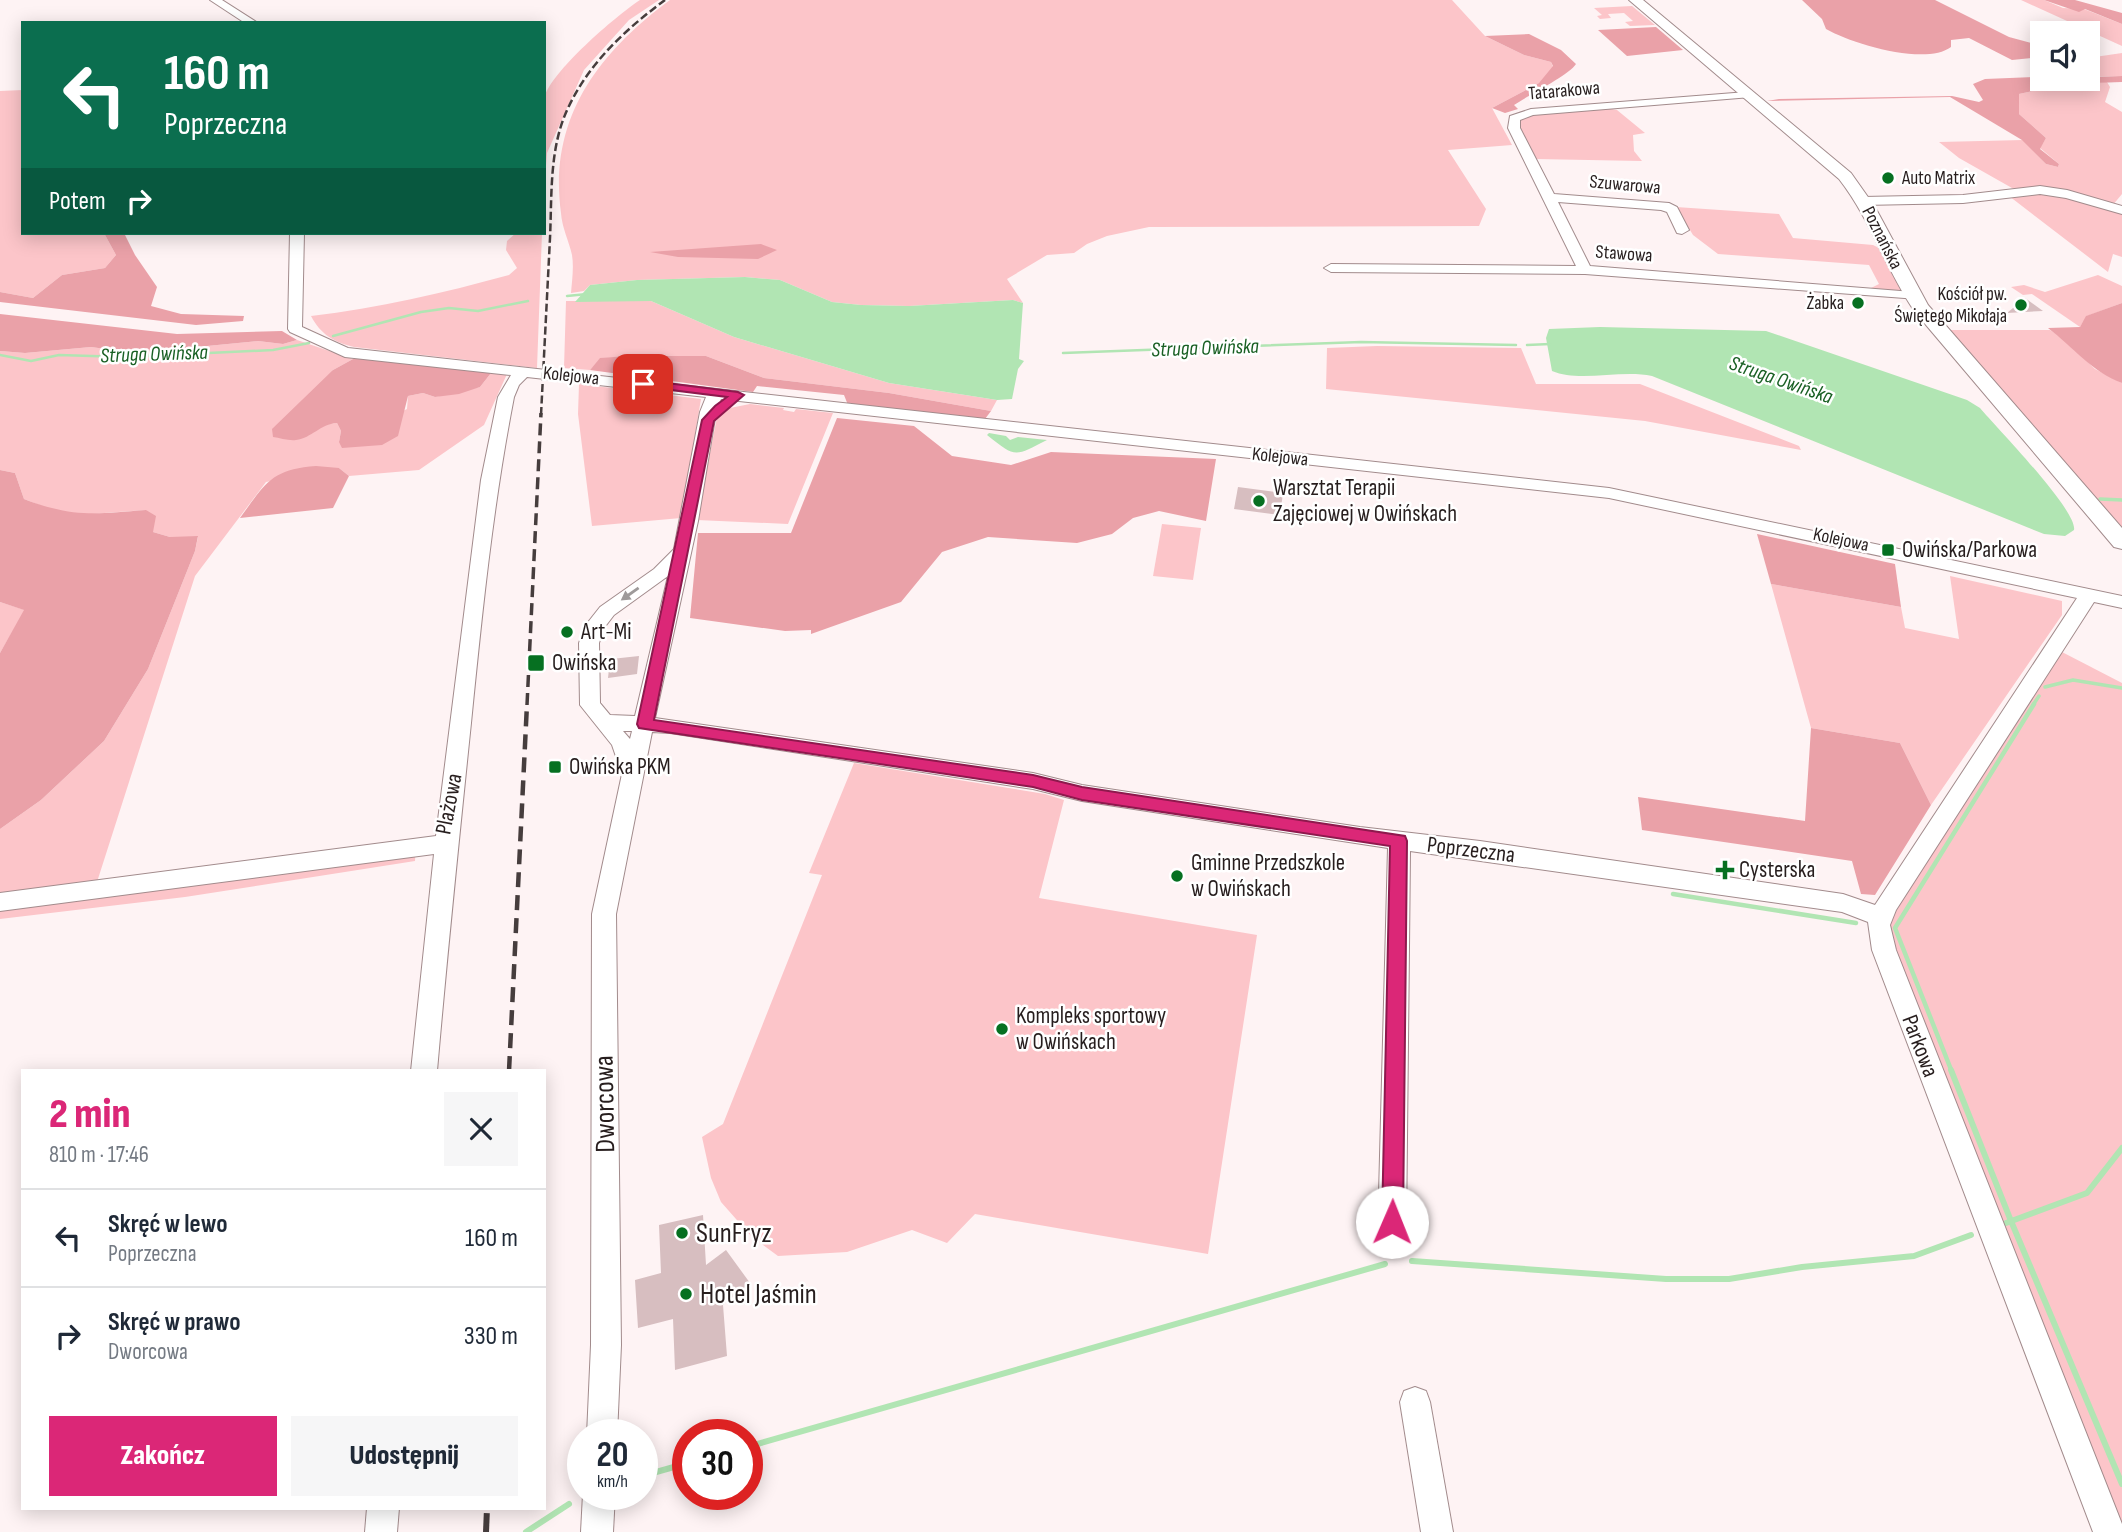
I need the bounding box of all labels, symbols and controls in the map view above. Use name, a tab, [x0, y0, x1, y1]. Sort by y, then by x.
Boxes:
map controls	[2030, 21, 2100, 91]
button: sound	[2030, 21, 2100, 91]
text: 160 m	[164, 45, 270, 104]
icon: left	[49, 49, 140, 140]
street label: Tatarakowa	[1527, 76, 1601, 106]
text: Poprzeczna	[164, 105, 287, 144]
place label: Auto Matrix	[1901, 167, 1975, 190]
street label: Szuwarowa	[1588, 170, 1662, 200]
marker: Auto Matrix	[1880, 170, 1896, 186]
icon: right	[120, 182, 158, 220]
text: Potem	[49, 186, 106, 217]
street label: Poznańska	[1856, 203, 1908, 273]
street label: Stawowa	[1595, 241, 1653, 267]
place label: Kościół pw. Świętego Mikołaja	[1894, 283, 2007, 328]
place label: Żabka	[1807, 292, 1844, 315]
marker: Żabka	[1850, 295, 1866, 311]
marker: Kościół pw. Świętego Mikołaja	[2013, 297, 2029, 313]
water label: Struga Owińska	[1151, 334, 1260, 362]
water label: Struga Owińska	[100, 340, 209, 368]
water label: Struga Owińska	[1726, 351, 1836, 410]
pin	[613, 354, 673, 414]
street label: Kolejowa	[542, 362, 600, 390]
icon: arrive	[624, 365, 662, 403]
street label: Kolejowa	[1251, 443, 1309, 471]
place label: Warsztat Terapii Zajęciowej w Owińskach	[1273, 474, 1457, 528]
marker: Warsztat Terapii Zajęciowej w Owińskach	[1251, 493, 1267, 509]
street label: Kolejowa	[1811, 523, 1871, 557]
place label: Owińska/Parkowa	[1902, 536, 2037, 564]
marker: Owińska/Parkowa	[1880, 542, 1896, 558]
one-way arrow	[621, 587, 639, 601]
place label: Art-Mi	[580, 618, 632, 646]
marker: Art-Mi	[559, 624, 575, 640]
place label: Owińska	[552, 649, 616, 677]
marker: Owińska	[526, 653, 546, 673]
place label: Owińska PKM	[569, 753, 671, 781]
marker: Owińska PKM	[547, 759, 563, 775]
street label: Plażowa	[429, 771, 469, 837]
street label: Poprzeczna	[1425, 831, 1517, 869]
place label: Gminne Przedszkole w Owińskach	[1191, 849, 1345, 903]
place label: Cysterska	[1739, 856, 1815, 884]
marker: Cysterska	[1717, 862, 1733, 878]
marker: Gminne Przedszkole w Owińskach	[1169, 868, 1185, 884]
place label: Kompleks sportowy w Owińskach	[1016, 1002, 1166, 1056]
street label: Parkowa	[1895, 1011, 1945, 1081]
marker: Kompleks sportowy w Owińskach	[994, 1021, 1010, 1037]
street label: Dworcowa	[588, 1055, 622, 1153]
text: 2 min	[49, 1089, 130, 1140]
button: close	[444, 1092, 518, 1166]
text: 810 m · 17:46	[49, 1141, 149, 1169]
position arrow	[1355, 1185, 1429, 1259]
text: Skręć w lewo	[108, 1209, 228, 1240]
place label: SunFryz	[696, 1217, 772, 1250]
icon: left	[49, 1219, 87, 1257]
text: 160 m	[465, 1223, 518, 1254]
marker: SunFryz	[674, 1225, 690, 1241]
text: Poprzeczna	[108, 1240, 197, 1268]
place label: Hotel Jaśmin	[700, 1278, 817, 1311]
marker: Hotel Jaśmin	[678, 1286, 694, 1302]
text: Skręć w prawo	[108, 1307, 241, 1338]
icon: right	[49, 1317, 87, 1355]
text: 330 m	[464, 1321, 518, 1352]
text: Dworcowa	[108, 1338, 188, 1366]
button: Zakończ	[49, 1416, 277, 1496]
button: Udostępnij	[291, 1416, 518, 1496]
speed limit sign: 30	[672, 1419, 763, 1510]
text: 20	[597, 1434, 629, 1477]
text: km/h	[597, 1471, 628, 1492]

